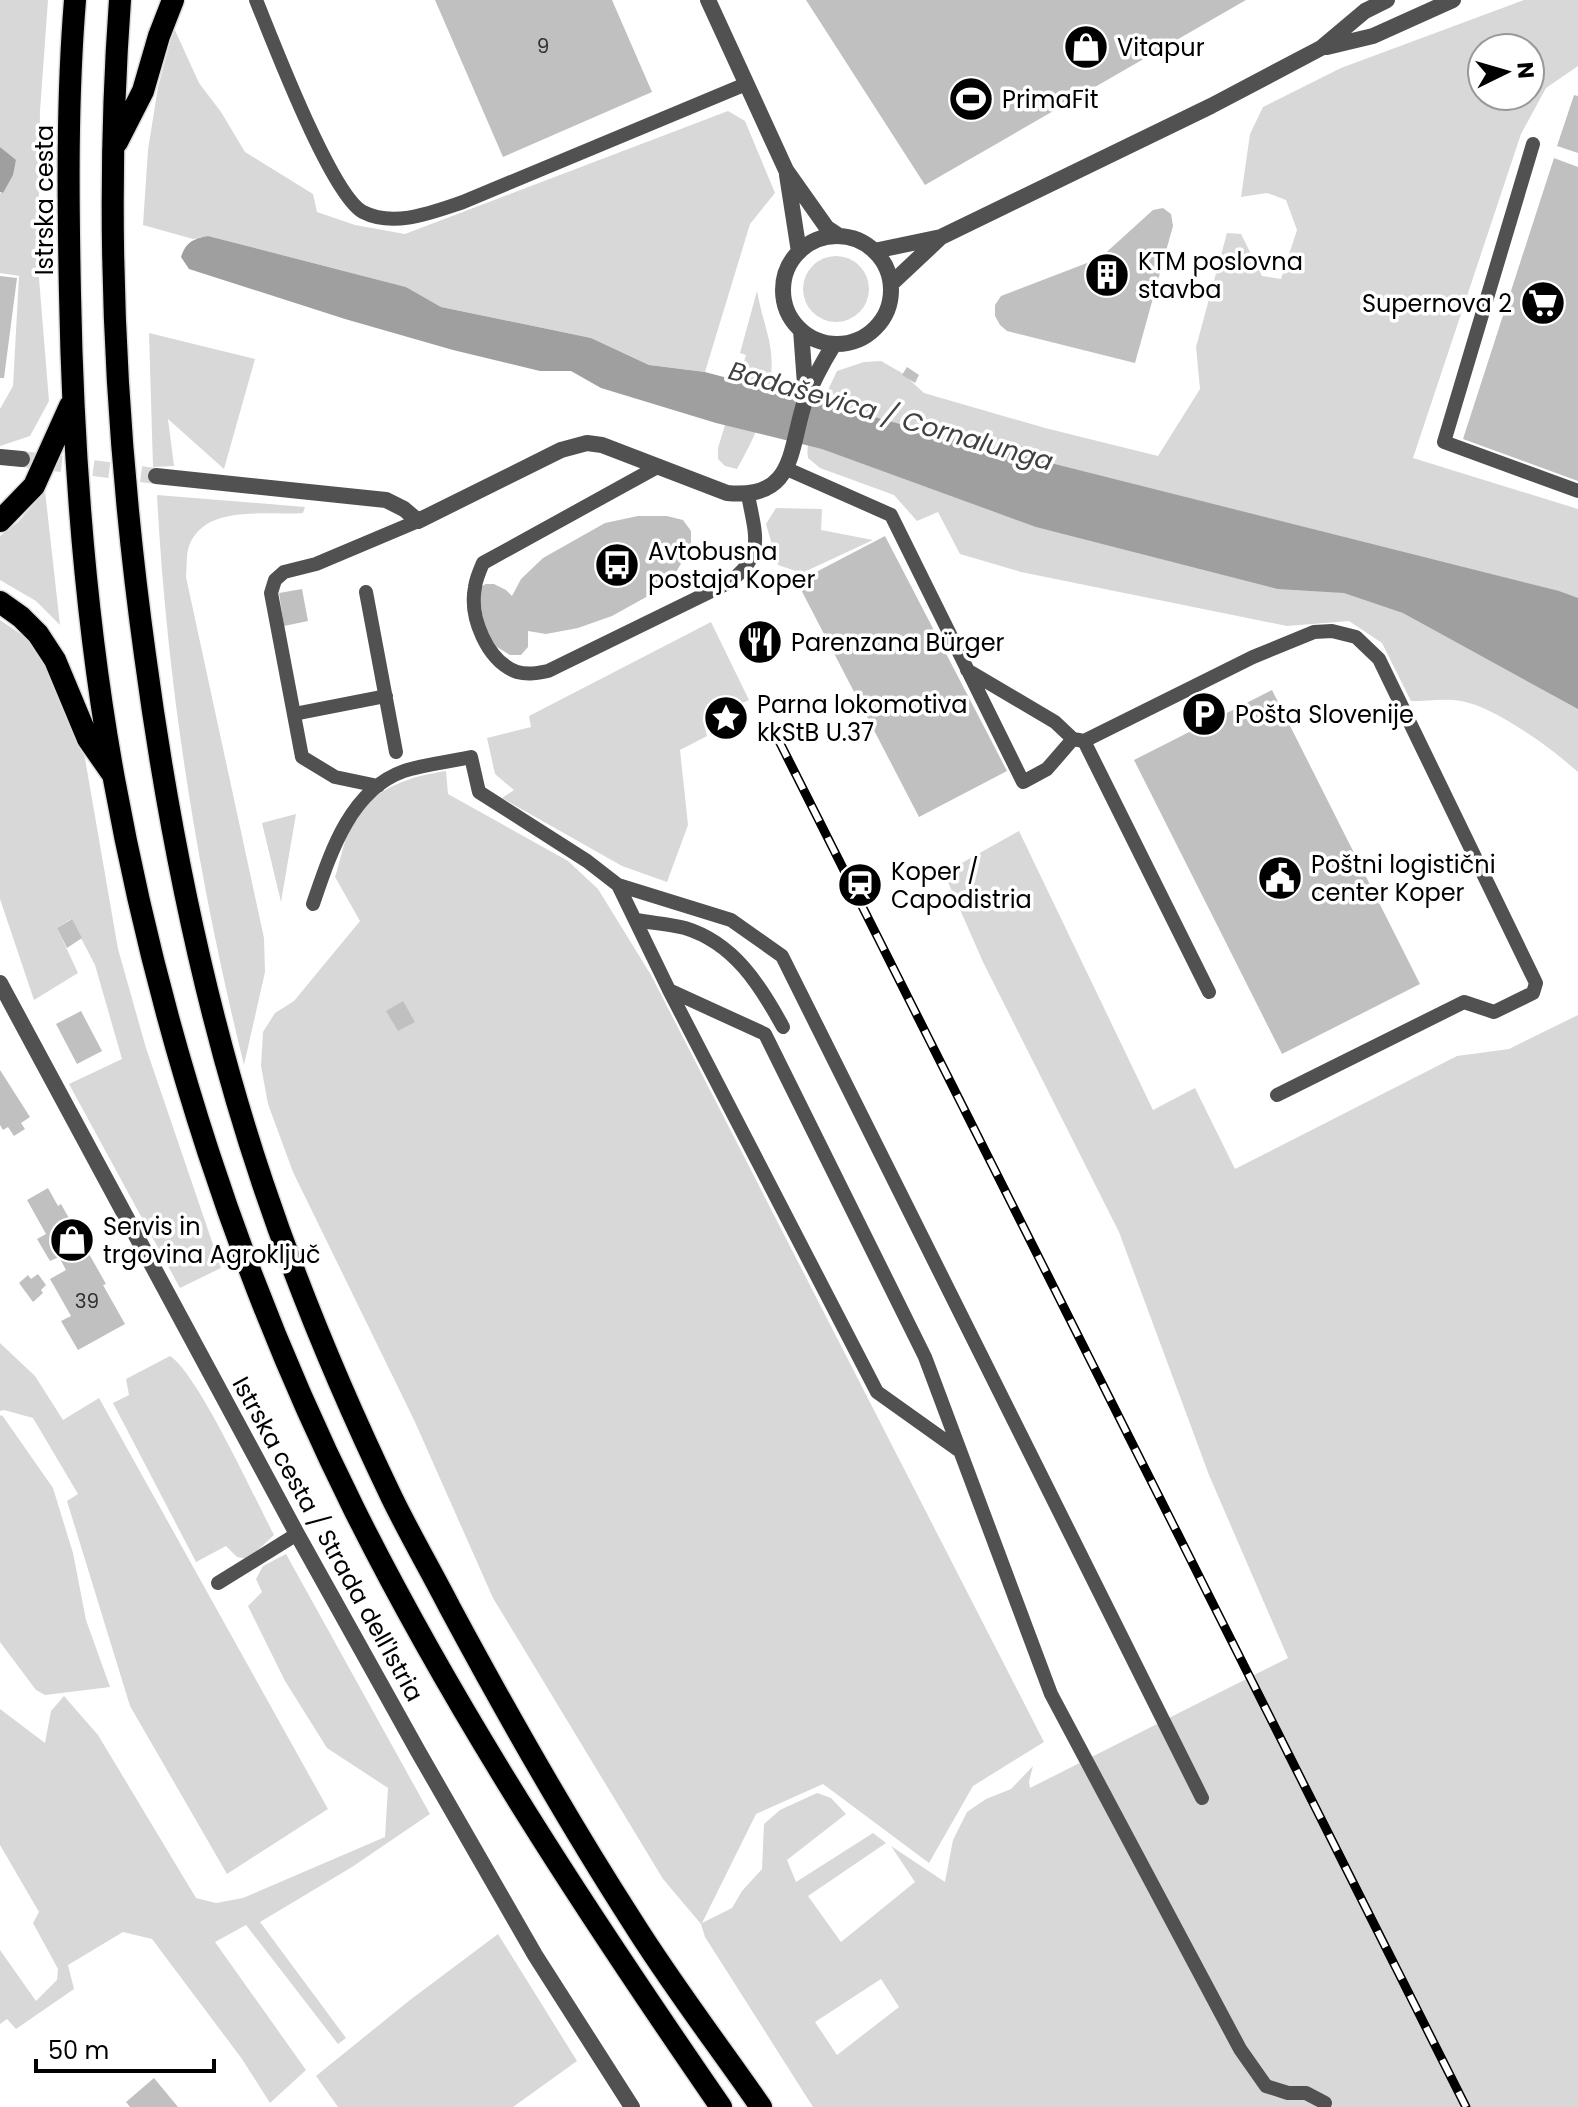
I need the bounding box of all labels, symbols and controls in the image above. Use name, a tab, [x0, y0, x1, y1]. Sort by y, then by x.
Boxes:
shop icon: Vitapur	[1062, 23, 1110, 71]
place label: Vitapur	[1117, 31, 1205, 64]
house number: 9	[537, 32, 549, 60]
north arrow	[1466, 32, 1546, 112]
text: N	[1509, 61, 1542, 80]
sports icon: PrimaFit	[947, 75, 995, 123]
place label: PrimaFit	[1002, 83, 1098, 116]
street label: Istrska cesta	[28, 125, 61, 275]
place label: KTM poslovna stavba	[1138, 245, 1303, 306]
building icon: KTM poslovna stavba	[1083, 251, 1131, 299]
supermarket icon: Supernova 2	[1519, 279, 1567, 327]
place label: Supernova 2	[1362, 287, 1512, 320]
water label: Badaševica / Cornalunga	[725, 352, 1057, 480]
place label: Avtobusna postaja Koper	[648, 535, 815, 596]
bus stop icon: Avtobusna postaja Koper	[593, 541, 641, 589]
restaurant icon: Parenzana Bürger	[736, 618, 784, 666]
place label: Parenzana Bürger	[791, 626, 1005, 659]
place label: Parna lokomotiva kkStB U.37	[757, 688, 967, 749]
parking icon: Pošta Slovenije	[1180, 690, 1228, 738]
place icon: Parna lokomotiva kkStB U.37	[702, 694, 750, 742]
place label: Pošta Slovenije	[1235, 698, 1414, 731]
place label: Poštni logistični center Koper	[1311, 848, 1496, 909]
public building icon: Poštni logistični center Koper	[1256, 854, 1304, 902]
place label: Koper / Capodistria	[891, 855, 1032, 916]
station icon: Koper / Capodistria	[836, 861, 884, 909]
place label: Servis in trgovina Agroključ	[103, 1210, 321, 1271]
shop icon: Servis in trgovina Agroključ	[48, 1216, 96, 1264]
house number: 39	[75, 1287, 99, 1315]
street label: Istrska cesta / Strada dell'Istria	[225, 1371, 431, 1707]
scale bar	[36, 2023, 214, 2073]
text: 50 m	[48, 2034, 109, 2067]

